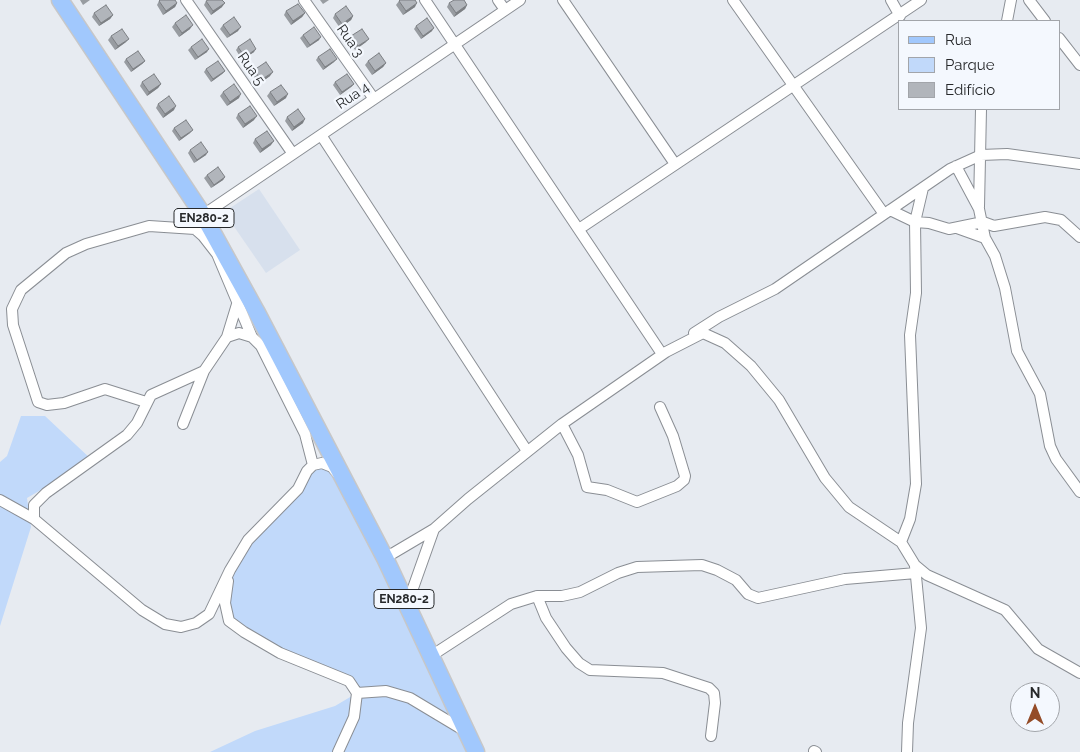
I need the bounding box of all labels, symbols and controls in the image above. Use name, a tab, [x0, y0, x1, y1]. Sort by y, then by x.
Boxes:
legend	[898, 20, 1060, 110]
street label: Rua 3	[333, 21, 367, 61]
text: Rua	[945, 31, 972, 49]
street label: Rua 5	[234, 49, 268, 89]
text: Parque	[945, 56, 994, 74]
street label: Rua 4	[333, 79, 373, 113]
text: Edifício	[945, 81, 995, 99]
road number: EN280-2	[174, 208, 234, 228]
road number: EN280-2	[374, 590, 434, 608]
north arrow	[1010, 682, 1060, 732]
text: N	[1030, 685, 1040, 701]

